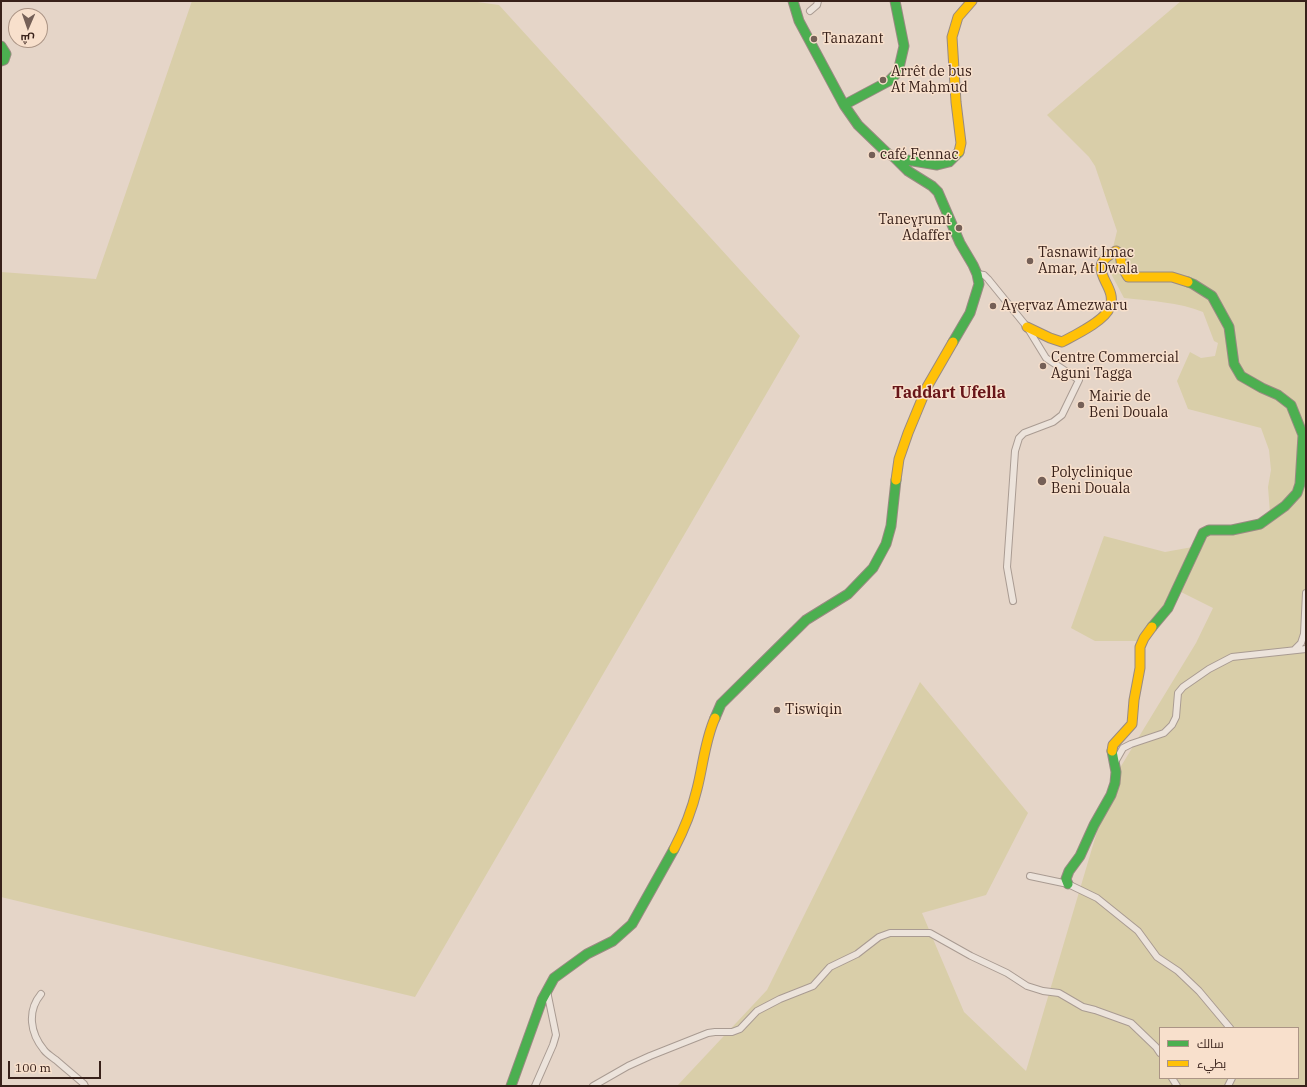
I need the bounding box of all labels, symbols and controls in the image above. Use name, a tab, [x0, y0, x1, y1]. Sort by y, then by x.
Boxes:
north arrow	[8, 8, 48, 48]
place label: Tanazant	[822, 31, 883, 47]
text: ش	[20, 32, 35, 46]
marker: Tanazant	[809, 34, 819, 44]
place label: Arrêt de bus At Maḥmud	[891, 64, 972, 96]
marker: Arrêt de bus At Maḥmud	[878, 75, 888, 85]
place label: café Fennac	[880, 147, 959, 163]
marker: café Fennac	[867, 150, 877, 160]
place label: Taneɣṛumt Adaffer	[878, 212, 951, 244]
marker: Taneɣṛumt Adaffer	[954, 223, 964, 233]
place label: Tasnawit Imac Amar, At Dwala	[1038, 245, 1138, 278]
marker: Tasnawit Imac Amar, At Dwala	[1025, 256, 1035, 266]
place label: Aɣeṛvaz Amezwaru	[1001, 298, 1128, 314]
marker: Aɣeṛvaz Amezwaru	[988, 301, 998, 311]
place label: Centre Commercial Aguni Tagga	[1051, 350, 1179, 382]
marker: Centre Commercial Aguni Tagga	[1038, 361, 1048, 371]
district label: Taddart Ufella	[892, 383, 1006, 403]
place label: Mairie de Beni Douala	[1089, 389, 1168, 422]
marker: Mairie de Beni Douala	[1076, 400, 1086, 410]
place label: Polyclinique Beni Douala	[1051, 465, 1133, 498]
marker: Polyclinique Beni Douala	[1036, 475, 1048, 487]
place label: Tiswiqin	[785, 702, 842, 718]
marker: Tiswiqin	[772, 705, 782, 715]
legend	[1159, 1027, 1299, 1079]
text: سالك	[1197, 1036, 1224, 1051]
scale bar	[10, 1053, 103, 1079]
text: بطيء	[1197, 1056, 1226, 1071]
text: 100 m	[15, 1060, 51, 1075]

